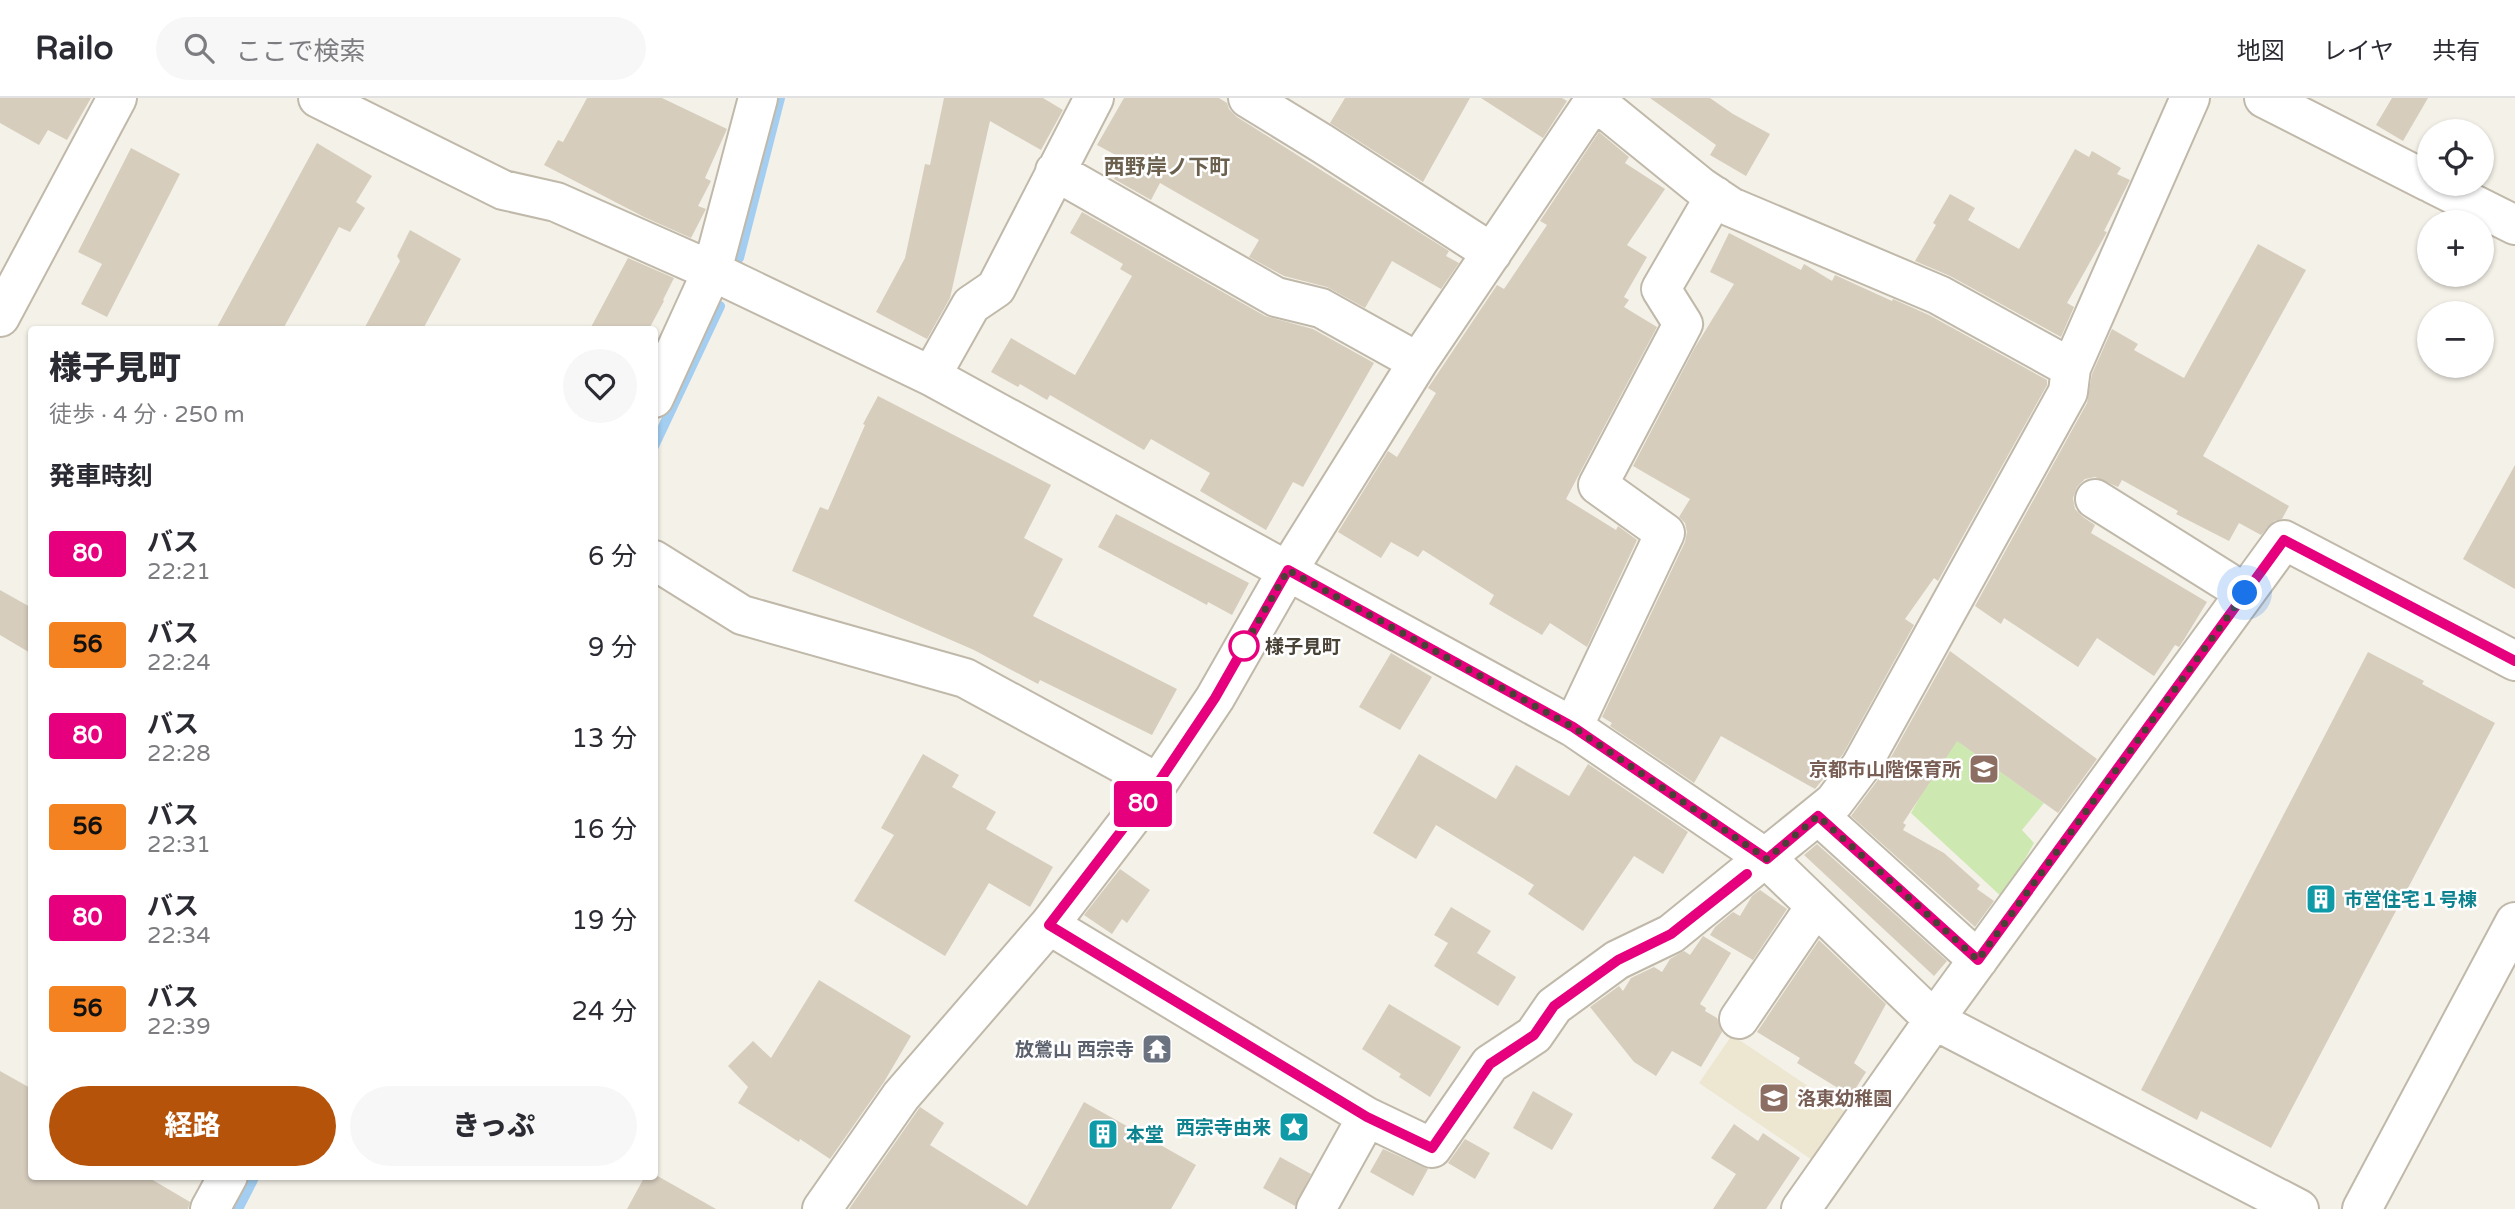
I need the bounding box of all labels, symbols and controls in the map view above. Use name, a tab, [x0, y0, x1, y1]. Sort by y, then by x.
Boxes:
search box	[156, 17, 646, 80]
text: Railo	[35, 29, 114, 68]
icon: search	[180, 29, 218, 67]
text: ここで検索	[236, 36, 366, 67]
text: 地図	[2237, 37, 2285, 66]
text: レイヤ	[2323, 37, 2394, 66]
text: 共有	[2432, 37, 2480, 66]
map controls	[2417, 119, 2494, 378]
button: locate	[2417, 119, 2494, 196]
district label: 西野岸ノ下町	[1104, 155, 1230, 180]
button: +	[2417, 210, 2494, 287]
button: −	[2417, 301, 2494, 378]
text: 様子見町	[49, 349, 181, 388]
button: heart	[563, 349, 637, 423]
text: 徒歩 · 4 分 · 250 m	[49, 401, 245, 429]
text: 発車時刻	[49, 461, 153, 492]
text: バス	[147, 527, 199, 558]
text: 80	[72, 539, 103, 568]
text: 6 分	[588, 541, 637, 572]
text: 22:21	[147, 558, 211, 586]
your location	[2227, 575, 2262, 610]
text: バス	[147, 618, 199, 649]
text: 56	[72, 630, 103, 659]
marker: 様子見町	[1229, 631, 1259, 661]
text: 9 分	[588, 632, 637, 663]
place label: 様子見町	[1265, 636, 1341, 658]
text: 22:24	[147, 649, 211, 677]
text: バス	[147, 709, 199, 740]
text: 80	[72, 721, 103, 750]
text: 13 分	[572, 723, 637, 754]
text: 22:28	[147, 740, 211, 768]
school or university icon: 京都市山階保育所	[1967, 752, 2001, 786]
place label: 京都市山階保育所	[1809, 759, 1961, 781]
line badge: 80	[1112, 781, 1174, 827]
text: 80	[1128, 789, 1158, 818]
text: バス	[147, 800, 199, 831]
text: 56	[72, 812, 103, 841]
text: 16 分	[572, 814, 637, 845]
text: 22:31	[147, 831, 211, 859]
building icon: 市営住宅１号棟	[2304, 882, 2338, 916]
place label: 市営住宅１号棟	[2344, 889, 2477, 911]
text: バス	[147, 891, 199, 922]
text: 80	[72, 903, 103, 932]
text: 19 分	[572, 905, 637, 936]
text: 22:34	[147, 922, 211, 950]
text: バス	[147, 982, 199, 1013]
text: 56	[72, 994, 103, 1023]
text: 24 分	[572, 996, 637, 1027]
text: 22:39	[147, 1013, 211, 1041]
temple icon: 放鶯山 西宗寺	[1140, 1032, 1174, 1066]
place label: 放鶯山 西宗寺	[1015, 1039, 1134, 1061]
school or university icon: 洛東幼稚園	[1757, 1081, 1791, 1115]
button: 経路	[49, 1086, 336, 1166]
button: きっぷ	[350, 1086, 637, 1166]
place label: 洛東幼稚園	[1797, 1088, 1892, 1110]
place icon: 西宗寺由来	[1277, 1110, 1311, 1144]
building icon: 本堂	[1086, 1117, 1120, 1151]
place label: 西宗寺由来	[1176, 1117, 1271, 1139]
place label: 本堂	[1126, 1124, 1164, 1146]

